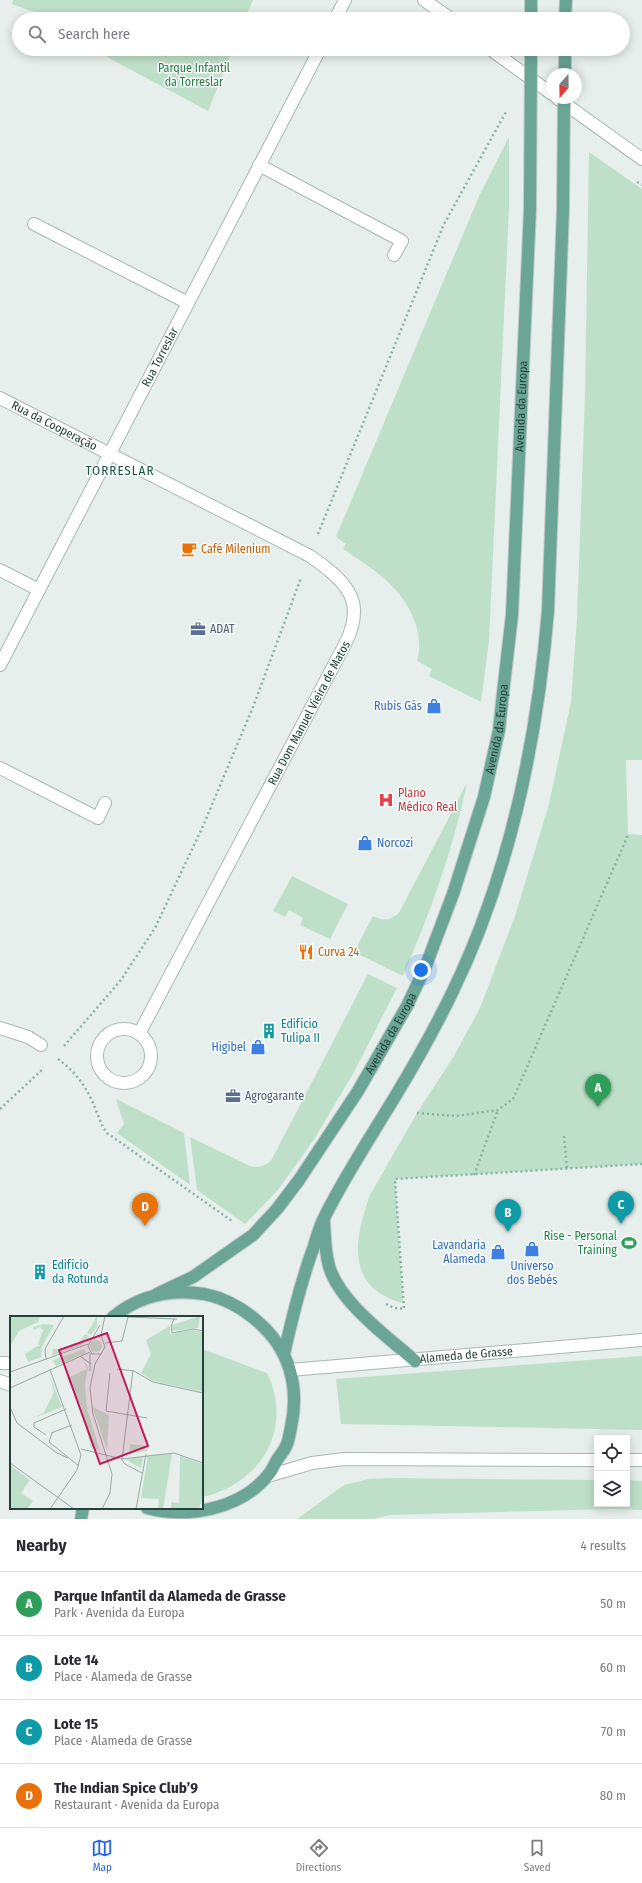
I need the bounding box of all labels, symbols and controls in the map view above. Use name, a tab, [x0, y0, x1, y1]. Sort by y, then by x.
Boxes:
search box	[12, 12, 630, 56]
icon: search	[26, 23, 48, 45]
text: Search here	[58, 25, 130, 43]
park label: Parque Infantil da Torreslar	[158, 61, 230, 89]
north arrow	[546, 68, 582, 104]
street label: Rua Torreslar	[139, 324, 182, 389]
street label: Avenida da Europa	[512, 360, 530, 452]
street label: Rua da Cooperação	[9, 398, 100, 453]
district label: TORRESLAR	[86, 463, 155, 478]
cafe icon: Café Milenium	[180, 540, 198, 558]
place label: Café Milenium	[201, 542, 271, 556]
office icon: ADAT	[189, 620, 207, 638]
place label: ADAT	[210, 622, 235, 636]
street label: Rua Dom Manuel Vieira de Matos	[265, 639, 353, 787]
street label: Avenida da Europa	[482, 683, 511, 775]
shop icon: Rubis Gás	[425, 697, 443, 715]
place label: Rubis Gás	[374, 699, 422, 713]
place label: Plano Médico Real	[398, 786, 457, 814]
hospital icon: Plano Médico Real	[377, 791, 395, 809]
shop icon: Norcozi	[356, 834, 374, 852]
place label: Norcozi	[377, 836, 413, 850]
restaurant icon: Curva 24	[297, 943, 315, 961]
place label: Curva 24	[318, 945, 359, 959]
your location	[411, 960, 431, 980]
street label: Avenida da Europa	[362, 990, 419, 1077]
place label: Edifício Tulipa II	[281, 1017, 320, 1045]
building icon: Edifício Tulipa II	[260, 1022, 278, 1040]
shop icon: Higibel	[249, 1038, 267, 1056]
place label: Higibel	[212, 1040, 246, 1054]
pin: A	[585, 1074, 611, 1107]
office icon: Agrogarante	[224, 1087, 242, 1105]
place label: Agrogarante	[245, 1089, 304, 1103]
pin: C	[608, 1191, 634, 1224]
pin: D	[132, 1193, 158, 1226]
pin: B	[495, 1199, 521, 1232]
place label: Rise - Personal Training	[544, 1229, 617, 1257]
sports icon: Rise - Personal Training	[620, 1234, 638, 1252]
place label: Lavandaria Alameda	[432, 1238, 486, 1266]
shop icon: Universo dos Bebés	[523, 1240, 541, 1258]
shop icon: Lavandaria Alameda	[489, 1243, 507, 1261]
place label: Edifício da Rotunda	[52, 1258, 109, 1286]
place label: Universo dos Bebés	[507, 1259, 557, 1287]
building icon: Edifício da Rotunda	[31, 1263, 49, 1281]
inset map	[10, 1316, 203, 1509]
street label: Alameda de Grasse	[419, 1344, 514, 1366]
map controls	[594, 1435, 630, 1507]
button: locate	[594, 1435, 630, 1471]
button: layers	[594, 1471, 630, 1507]
text: Nearby	[16, 1535, 67, 1556]
text: 4 results	[580, 1538, 626, 1553]
text: Parque Infantil da Alameda de Grasse	[54, 1587, 286, 1605]
text: A	[25, 1596, 33, 1611]
text: 50 m	[600, 1596, 626, 1611]
text: Park · Avenida da Europa	[54, 1605, 185, 1620]
text: Lote 14	[54, 1651, 98, 1669]
text: B	[25, 1660, 33, 1675]
text: 60 m	[600, 1660, 626, 1675]
text: Place · Alameda de Grasse	[54, 1669, 192, 1684]
text: Lote 15	[54, 1715, 98, 1733]
text: C	[26, 1724, 32, 1739]
text: 70 m	[601, 1724, 626, 1739]
text: Place · Alameda de Grasse	[54, 1733, 192, 1748]
text: The Indian Spice Club’9	[54, 1779, 198, 1797]
text: D	[25, 1788, 33, 1803]
text: 80 m	[600, 1788, 626, 1803]
text: Restaurant · Avenida da Europa	[54, 1797, 219, 1812]
tab: Map	[91, 1837, 113, 1874]
tab: Directions	[296, 1837, 341, 1874]
tab: Saved	[524, 1837, 551, 1874]

